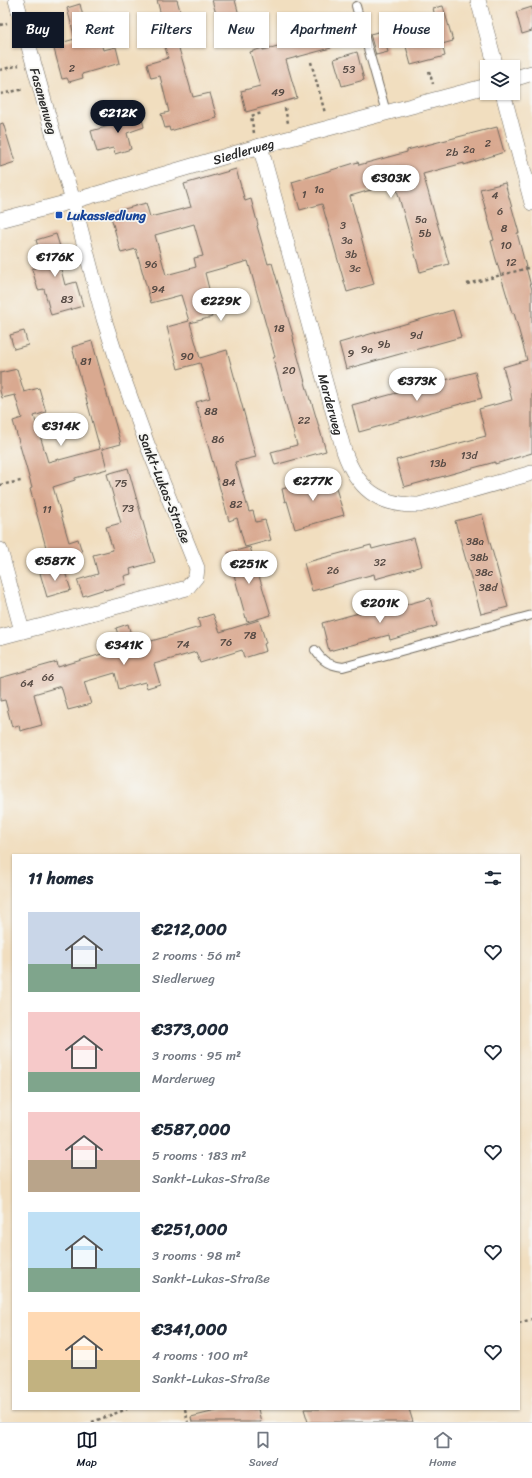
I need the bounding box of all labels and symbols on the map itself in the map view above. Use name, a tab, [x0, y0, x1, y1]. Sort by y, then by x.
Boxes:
house number: 2	[69, 59, 76, 78]
house number: 53	[343, 60, 355, 79]
street label: Fasanenweg	[23, 65, 64, 138]
house number: 49	[271, 83, 285, 102]
pin: €212K	[90, 100, 146, 134]
street label: Siedlerweg	[210, 132, 277, 171]
house number: 2	[485, 134, 492, 153]
house number: 2a	[463, 140, 475, 159]
house number: 2b	[446, 143, 458, 162]
pin: €303K	[363, 165, 419, 199]
house number: 1a	[314, 180, 325, 199]
house number: 1	[302, 185, 307, 204]
house number: 4	[492, 186, 499, 205]
house number: 6	[497, 202, 503, 221]
place label: Lukassiedlung	[67, 204, 147, 227]
marker: Lukassiedlung	[54, 210, 64, 220]
house number: 5a	[415, 210, 428, 229]
house number: 3	[340, 216, 346, 235]
house number: 8	[501, 219, 508, 238]
house number: 5b	[419, 224, 431, 243]
house number: 3a	[341, 231, 353, 250]
house number: 10	[500, 236, 512, 255]
pin: €176K	[27, 244, 83, 278]
house number: 3b	[345, 245, 357, 264]
house number: 12	[505, 253, 517, 272]
house number: 96	[144, 255, 158, 274]
house number: 3c	[349, 259, 361, 278]
house number: 94	[151, 280, 165, 299]
pin: €229K	[193, 288, 249, 322]
house number: 83	[61, 290, 73, 309]
house number: 18	[273, 319, 285, 338]
house number: 9d	[410, 326, 423, 345]
house number: 9b	[378, 335, 390, 354]
house number: 9a	[361, 340, 374, 359]
house number: 9	[348, 344, 355, 363]
house number: 90	[180, 347, 194, 366]
house number: 81	[80, 352, 92, 371]
house number: 20	[282, 361, 296, 380]
pin: €373K	[389, 368, 445, 402]
street label: Marderweg	[311, 371, 350, 438]
house number: 88	[204, 402, 218, 421]
house number: 22	[298, 411, 311, 430]
pin: €314K	[33, 413, 89, 447]
street label: Sankt-Lukas-Straße	[132, 429, 197, 547]
house number: 86	[212, 430, 224, 449]
house number: 13d	[461, 446, 478, 465]
house number: 13b	[430, 454, 446, 473]
pin: €277K	[285, 468, 341, 502]
house number: 84	[222, 473, 236, 492]
house number: 75	[114, 474, 128, 493]
house number: 82	[230, 495, 243, 514]
house number: 73	[122, 499, 134, 518]
house number: 11	[42, 500, 52, 519]
house number: 38a	[466, 532, 485, 551]
pin: €587K	[27, 548, 83, 582]
house number: 38b	[470, 548, 488, 567]
pin: €251K	[221, 551, 277, 585]
house number: 32	[374, 553, 387, 572]
house number: 26	[327, 561, 339, 580]
house number: 38c	[475, 563, 494, 582]
house number: 38d	[479, 578, 498, 597]
pin: €201K	[352, 590, 408, 624]
house number: 78	[244, 626, 257, 645]
pin: €341K	[96, 632, 152, 666]
house number: 76	[220, 633, 232, 652]
house number: 74	[176, 635, 190, 654]
house number: 66	[42, 668, 54, 687]
house number: 64	[20, 674, 34, 693]

